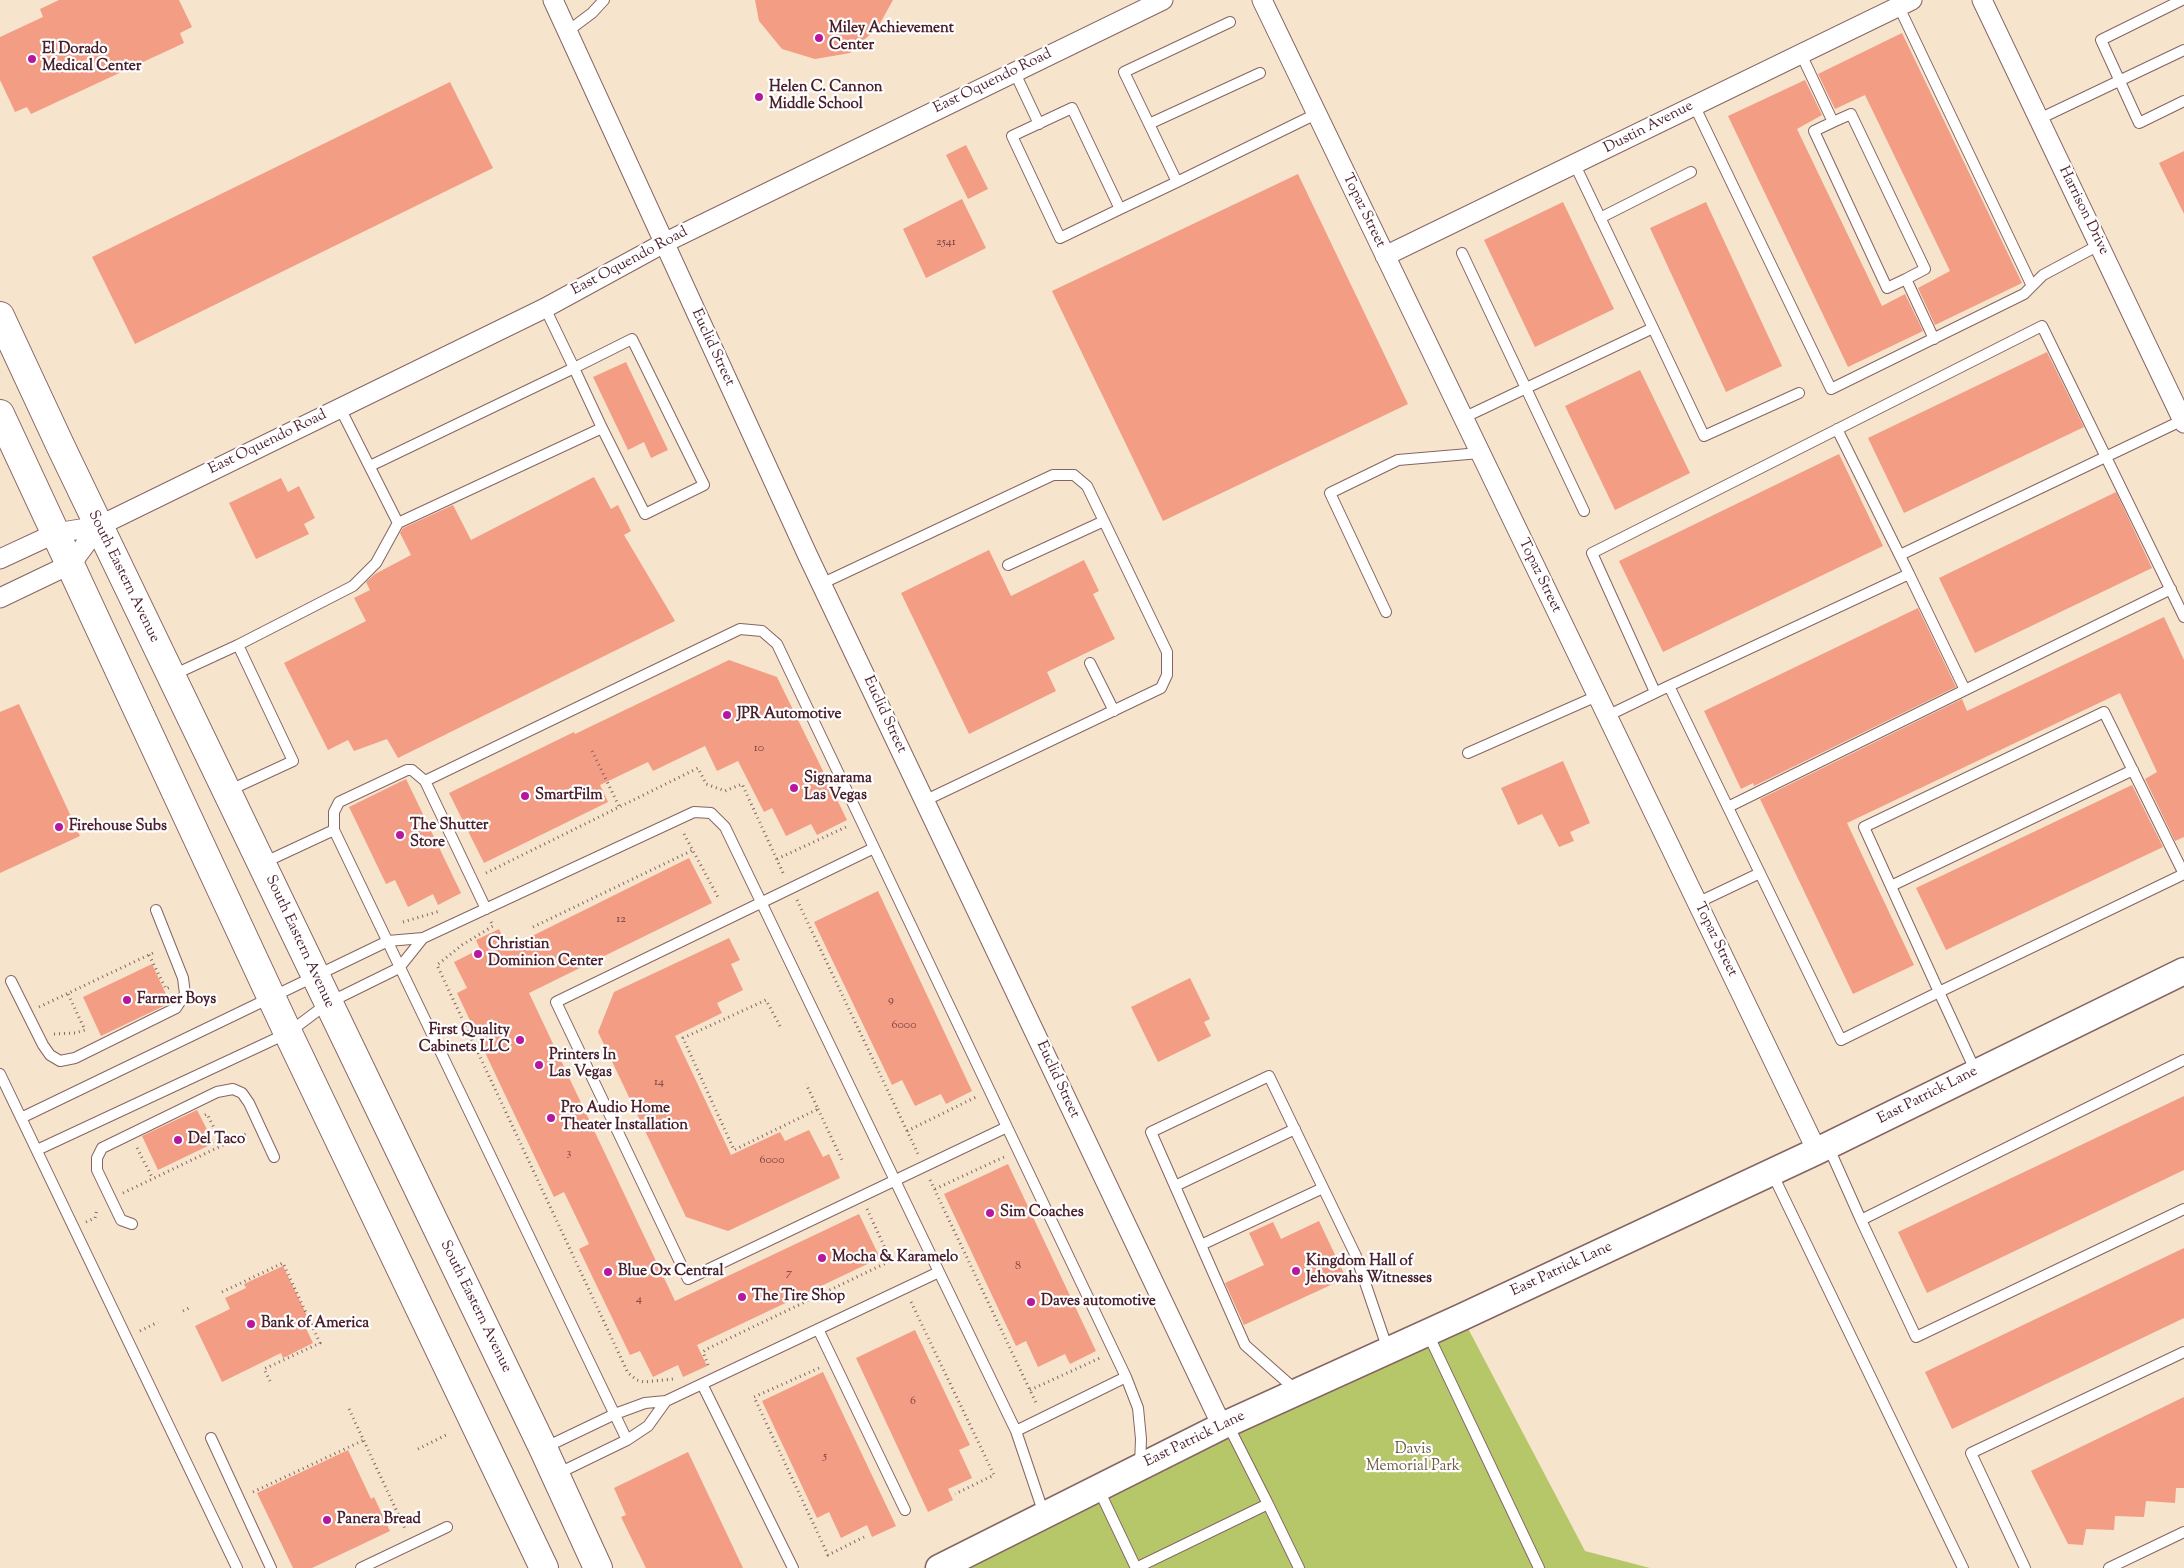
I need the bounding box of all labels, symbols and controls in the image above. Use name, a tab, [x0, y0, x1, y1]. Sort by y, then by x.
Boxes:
place label: Miley Achievement Center	[829, 20, 954, 55]
marker: Miley Achievement Center	[813, 32, 825, 44]
place label: El Dorado Medical Center	[42, 41, 141, 76]
street label: East Oquendo Road	[931, 46, 1055, 118]
marker: El Dorado Medical Center	[26, 53, 38, 65]
place label: Helen C. Cannon Middle School	[769, 79, 883, 114]
marker: Helen C. Cannon Middle School	[753, 91, 765, 103]
street label: Dustin Avenue	[1601, 98, 1697, 158]
street label: Harrison Drive	[2054, 164, 2112, 258]
street label: Topaz Street	[1337, 171, 1389, 251]
street label: East Oquendo Road	[569, 224, 691, 300]
house number: 2541	[936, 236, 956, 250]
street label: Euclid Street	[686, 307, 738, 389]
street label: East Oquendo Road	[206, 407, 330, 479]
street label: South Eastern Avenue	[83, 508, 163, 646]
street label: Topaz Street	[1513, 536, 1565, 616]
street label: Euclid Street	[858, 674, 910, 756]
place label: JPR Automotive	[737, 706, 842, 724]
marker: JPR Automotive	[721, 709, 733, 721]
house number: 10	[754, 742, 764, 756]
place label: Signarama Las Vegas	[804, 770, 872, 805]
marker: Signarama Las Vegas	[788, 782, 800, 794]
place label: SmartFilm	[535, 787, 603, 805]
marker: SmartFilm	[519, 790, 531, 802]
place label: The Shutter Store	[410, 817, 488, 852]
place label: Firehouse Subs	[69, 818, 167, 836]
marker: Firehouse Subs	[53, 821, 65, 833]
marker: The Shutter Store	[394, 829, 406, 841]
street label: South Eastern Avenue	[260, 873, 338, 1011]
street label: Topaz Street	[1689, 900, 1741, 980]
house number: 12	[616, 913, 626, 927]
place label: Christian Dominion Center	[488, 936, 603, 971]
marker: Christian Dominion Center	[472, 948, 484, 960]
place label: Farmer Boys	[137, 991, 216, 1009]
marker: Farmer Boys	[121, 994, 133, 1006]
house number: 9	[888, 994, 894, 1008]
house number: 6000	[891, 1019, 917, 1033]
place label: First Quality Cabinets LLC	[419, 1022, 510, 1057]
marker: First Quality Cabinets LLC	[514, 1034, 526, 1046]
street label: Euclid Street	[1031, 1039, 1083, 1121]
place label: Printers In Las Vegas	[549, 1047, 616, 1082]
marker: Printers In Las Vegas	[533, 1059, 545, 1071]
street label: East Patrick Lane	[1875, 1063, 1981, 1129]
house number: 14	[654, 1076, 664, 1090]
place label: Pro Audio Home Theater Installation	[561, 1100, 688, 1135]
marker: Pro Audio Home Theater Installation	[545, 1112, 557, 1124]
place label: Del Taco	[188, 1131, 245, 1149]
marker: Del Taco	[172, 1134, 184, 1146]
house number: 3	[567, 1147, 571, 1161]
house number: 6000	[759, 1154, 785, 1168]
place label: Sim Coaches	[1000, 1204, 1084, 1222]
marker: Sim Coaches	[984, 1207, 996, 1219]
street label: South Eastern Avenue	[435, 1238, 515, 1376]
street label: East Patrick Lane	[1508, 1239, 1616, 1301]
place label: Mocha & Karamelo	[832, 1249, 958, 1267]
marker: Mocha & Karamelo	[816, 1252, 828, 1264]
place label: Kingdom Hall of Jehovahs Witnesses	[1306, 1253, 1432, 1288]
house number: 8	[1015, 1260, 1021, 1274]
place label: Blue Ox Central	[618, 1263, 724, 1281]
marker: Kingdom Hall of Jehovahs Witnesses	[1290, 1265, 1302, 1277]
marker: Blue Ox Central	[602, 1266, 614, 1278]
house number: 7	[786, 1267, 792, 1281]
place label: The Tire Shop	[752, 1288, 845, 1306]
marker: The Tire Shop	[736, 1291, 748, 1303]
house number: 4	[636, 1293, 642, 1307]
place label: Daves automotive	[1041, 1293, 1156, 1311]
marker: Daves automotive	[1025, 1296, 1037, 1308]
place label: Bank of America	[261, 1315, 369, 1333]
marker: Bank of America	[245, 1318, 257, 1330]
house number: 6	[910, 1395, 916, 1409]
street label: East Patrick Lane	[1142, 1408, 1248, 1472]
park label: Davis Memorial Park	[1366, 1441, 1460, 1476]
house number: 5	[823, 1450, 827, 1464]
place label: Panera Bread	[337, 1511, 421, 1529]
marker: Panera Bread	[321, 1514, 333, 1526]

